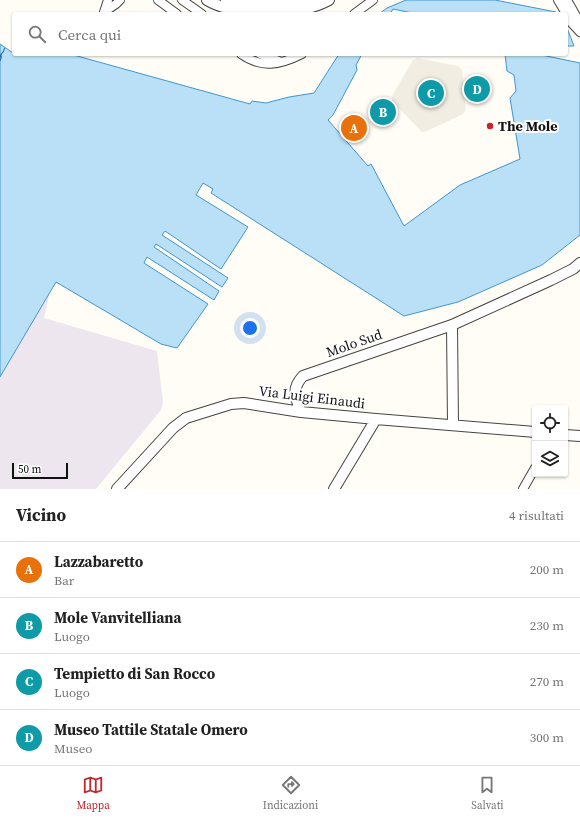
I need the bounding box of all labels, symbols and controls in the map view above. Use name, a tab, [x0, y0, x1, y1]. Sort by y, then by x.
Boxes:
search box	[12, 12, 568, 56]
icon: search	[26, 23, 48, 45]
text: Cerca qui	[58, 24, 121, 45]
pin: D	[464, 74, 490, 104]
pin: C	[418, 78, 444, 108]
pin: B	[370, 97, 396, 127]
pin: A	[341, 113, 367, 143]
place label: The Mole	[498, 116, 558, 136]
marker: The Mole	[485, 121, 495, 131]
your location	[240, 318, 260, 338]
street label: Molo Sud	[323, 324, 385, 362]
street label: Via Luigi Einaudi	[258, 381, 366, 413]
map controls	[532, 405, 568, 477]
button: locate	[532, 405, 568, 441]
button: layers	[532, 441, 568, 477]
scale bar	[12, 461, 68, 480]
text: 50 m	[18, 462, 41, 477]
text: Vicino	[16, 503, 66, 527]
text: 4 risultati	[509, 507, 564, 524]
text: Lazzabaretto	[54, 551, 143, 572]
text: A	[25, 561, 33, 578]
text: 200 m	[530, 561, 564, 578]
text: Bar	[54, 572, 74, 589]
text: Mole Vanvitelliana	[54, 607, 181, 628]
text: B	[25, 617, 33, 634]
text: 230 m	[530, 617, 564, 634]
text: Luogo	[54, 628, 90, 645]
text: Tempietto di San Rocco	[54, 663, 215, 684]
text: C	[25, 673, 33, 690]
text: 270 m	[530, 673, 564, 690]
text: Luogo	[54, 684, 90, 701]
text: Museo Tattile Statale Omero	[54, 719, 248, 740]
text: D	[24, 729, 34, 746]
text: 300 m	[530, 729, 564, 746]
text: Museo	[54, 740, 92, 757]
tab: Mappa	[76, 774, 110, 813]
tab: Indicazioni	[263, 774, 318, 813]
tab: Salvati	[471, 774, 504, 813]

